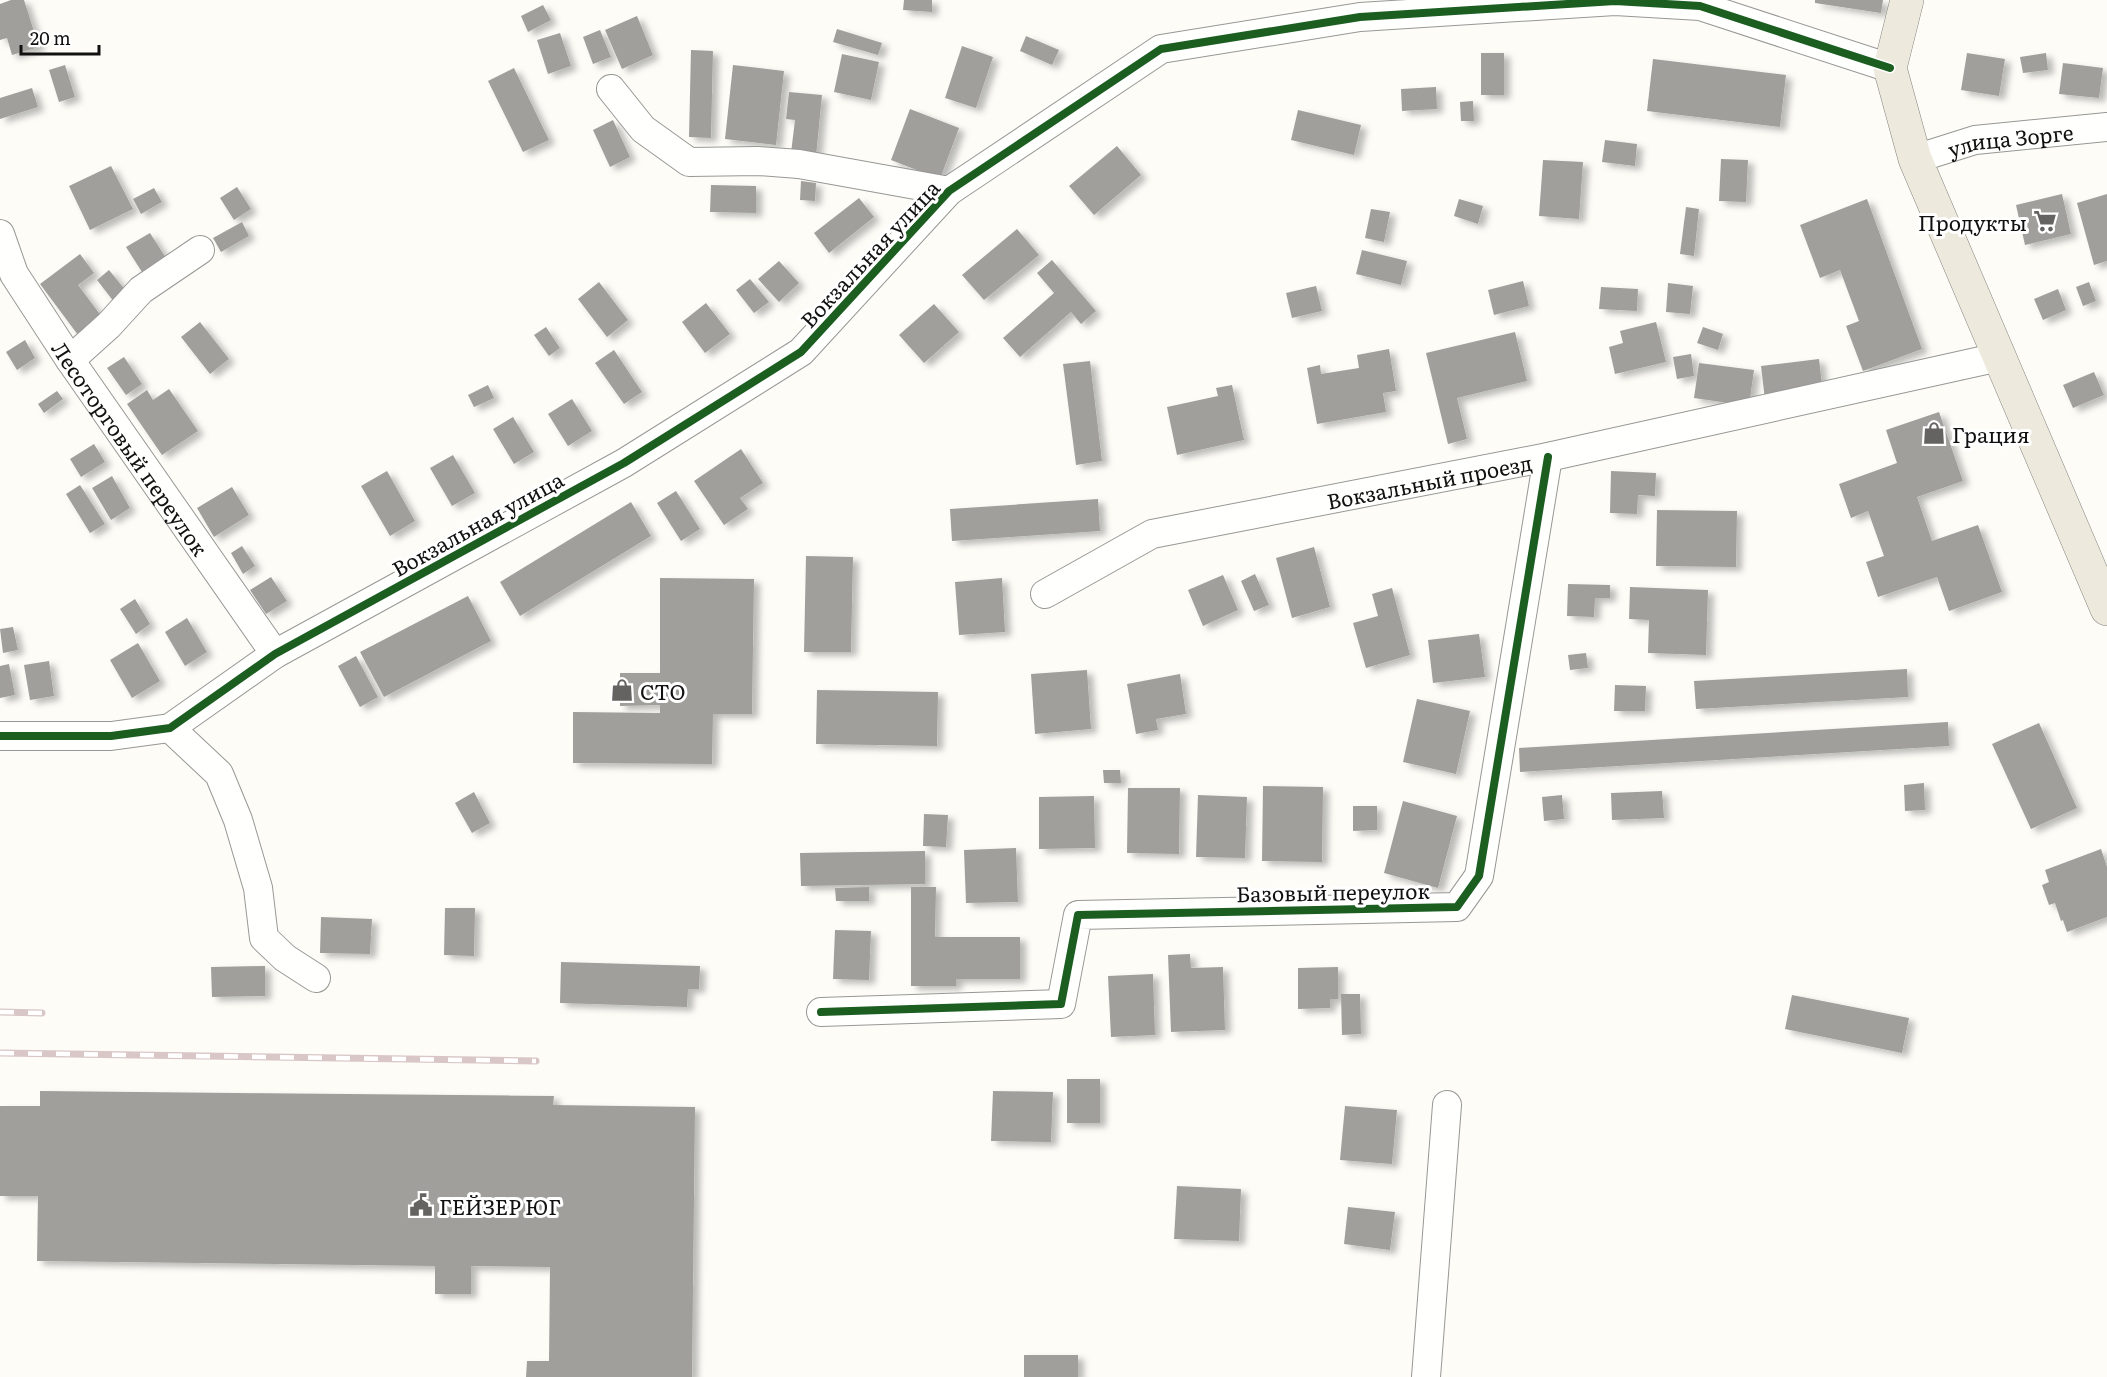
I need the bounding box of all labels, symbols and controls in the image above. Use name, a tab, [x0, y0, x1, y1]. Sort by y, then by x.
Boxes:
scale bar	[21, 18, 99, 56]
text: 20 m	[30, 24, 71, 51]
street label: улица Зорге	[1943, 115, 2075, 163]
street label: Вокзальная улица	[792, 172, 946, 334]
place label: Продукты	[1918, 206, 2027, 237]
supermarket icon: Продукты	[2032, 208, 2058, 234]
street label: Лесоторговый переулок	[46, 334, 217, 562]
place label: Грация	[1952, 418, 2030, 449]
shop icon: Грация	[1921, 420, 1947, 446]
street label: Вокзальный проезд	[1324, 445, 1535, 515]
street label: Вокзальная улица	[386, 463, 569, 583]
place label: СТО	[640, 675, 685, 706]
shop icon: СТО	[609, 677, 635, 703]
street label: Базовый переулок	[1236, 874, 1431, 908]
place label: ГЕЙЗЕР ЮГ	[439, 1190, 561, 1221]
public building icon: ГЕЙЗЕР ЮГ	[408, 1192, 434, 1218]

